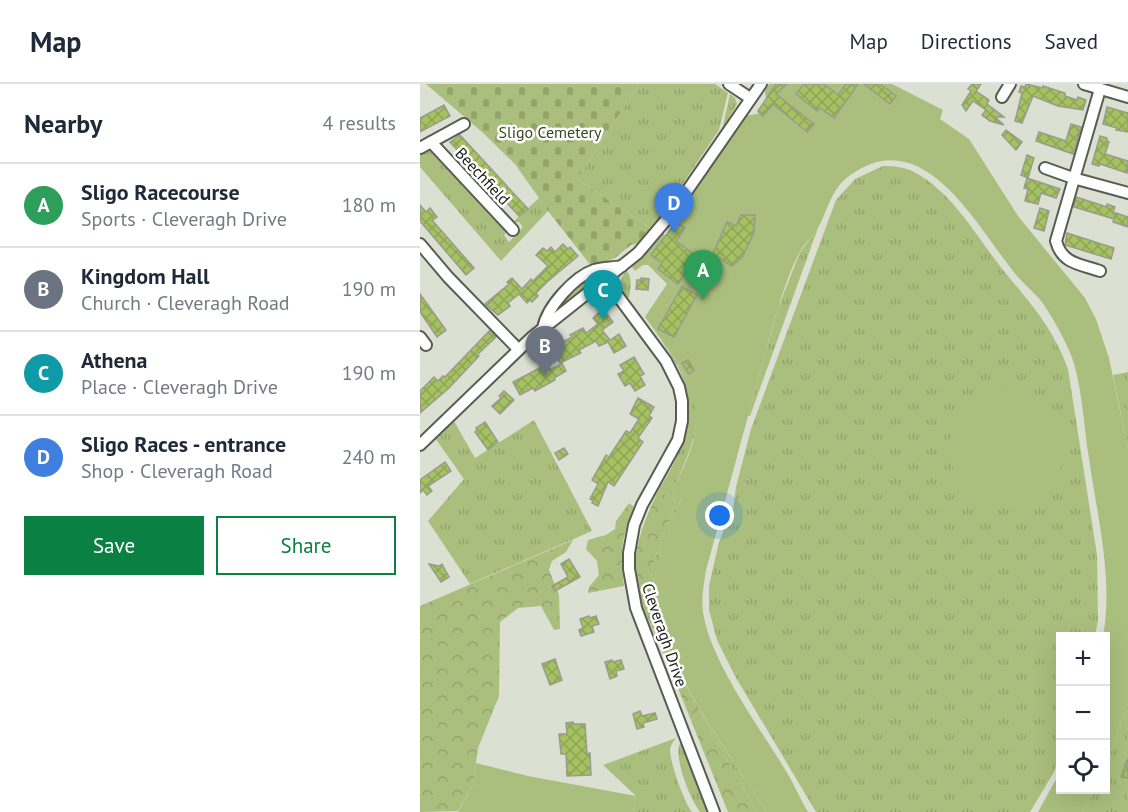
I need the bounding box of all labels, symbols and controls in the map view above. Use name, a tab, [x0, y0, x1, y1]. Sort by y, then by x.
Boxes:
text: Map	[30, 23, 81, 60]
text: Map	[849, 28, 888, 55]
text: Directions	[921, 28, 1012, 55]
text: Saved	[1045, 28, 1098, 55]
text: Nearby	[24, 107, 102, 140]
text: 4 results	[323, 110, 396, 136]
park label: Sligo Cemetery	[499, 122, 602, 142]
street label: Beechfield	[451, 143, 515, 209]
text: Sligo Racecourse	[81, 178, 240, 206]
pin: D	[654, 184, 694, 233]
text: A	[37, 192, 50, 218]
text: 180 m	[342, 192, 396, 218]
text: Sports · Cleveragh Drive	[81, 206, 287, 232]
pin: A	[684, 250, 722, 300]
text: Kingdom Hall	[81, 262, 209, 290]
pin: C	[584, 270, 622, 320]
text: B	[38, 276, 49, 302]
text: 190 m	[342, 276, 396, 302]
text: Church · Cleveragh Road	[81, 290, 290, 316]
pin: B	[526, 326, 564, 376]
text: Athena	[81, 346, 147, 374]
text: C	[38, 360, 49, 386]
text: 190 m	[342, 360, 396, 386]
text: Place · Cleveragh Drive	[81, 374, 278, 400]
text: Sligo Races - entrance	[81, 430, 286, 458]
text: D	[37, 444, 50, 470]
text: 240 m	[342, 444, 396, 470]
text: Shop · Cleveragh Road	[81, 458, 273, 484]
your location	[705, 501, 734, 530]
button: Save	[24, 516, 204, 575]
button: Share	[216, 516, 396, 575]
street label: Cleveragh Drive	[638, 581, 692, 689]
map controls	[1056, 632, 1110, 794]
button: +	[1056, 632, 1110, 686]
button: −	[1056, 686, 1110, 740]
button: locate	[1056, 740, 1110, 794]

